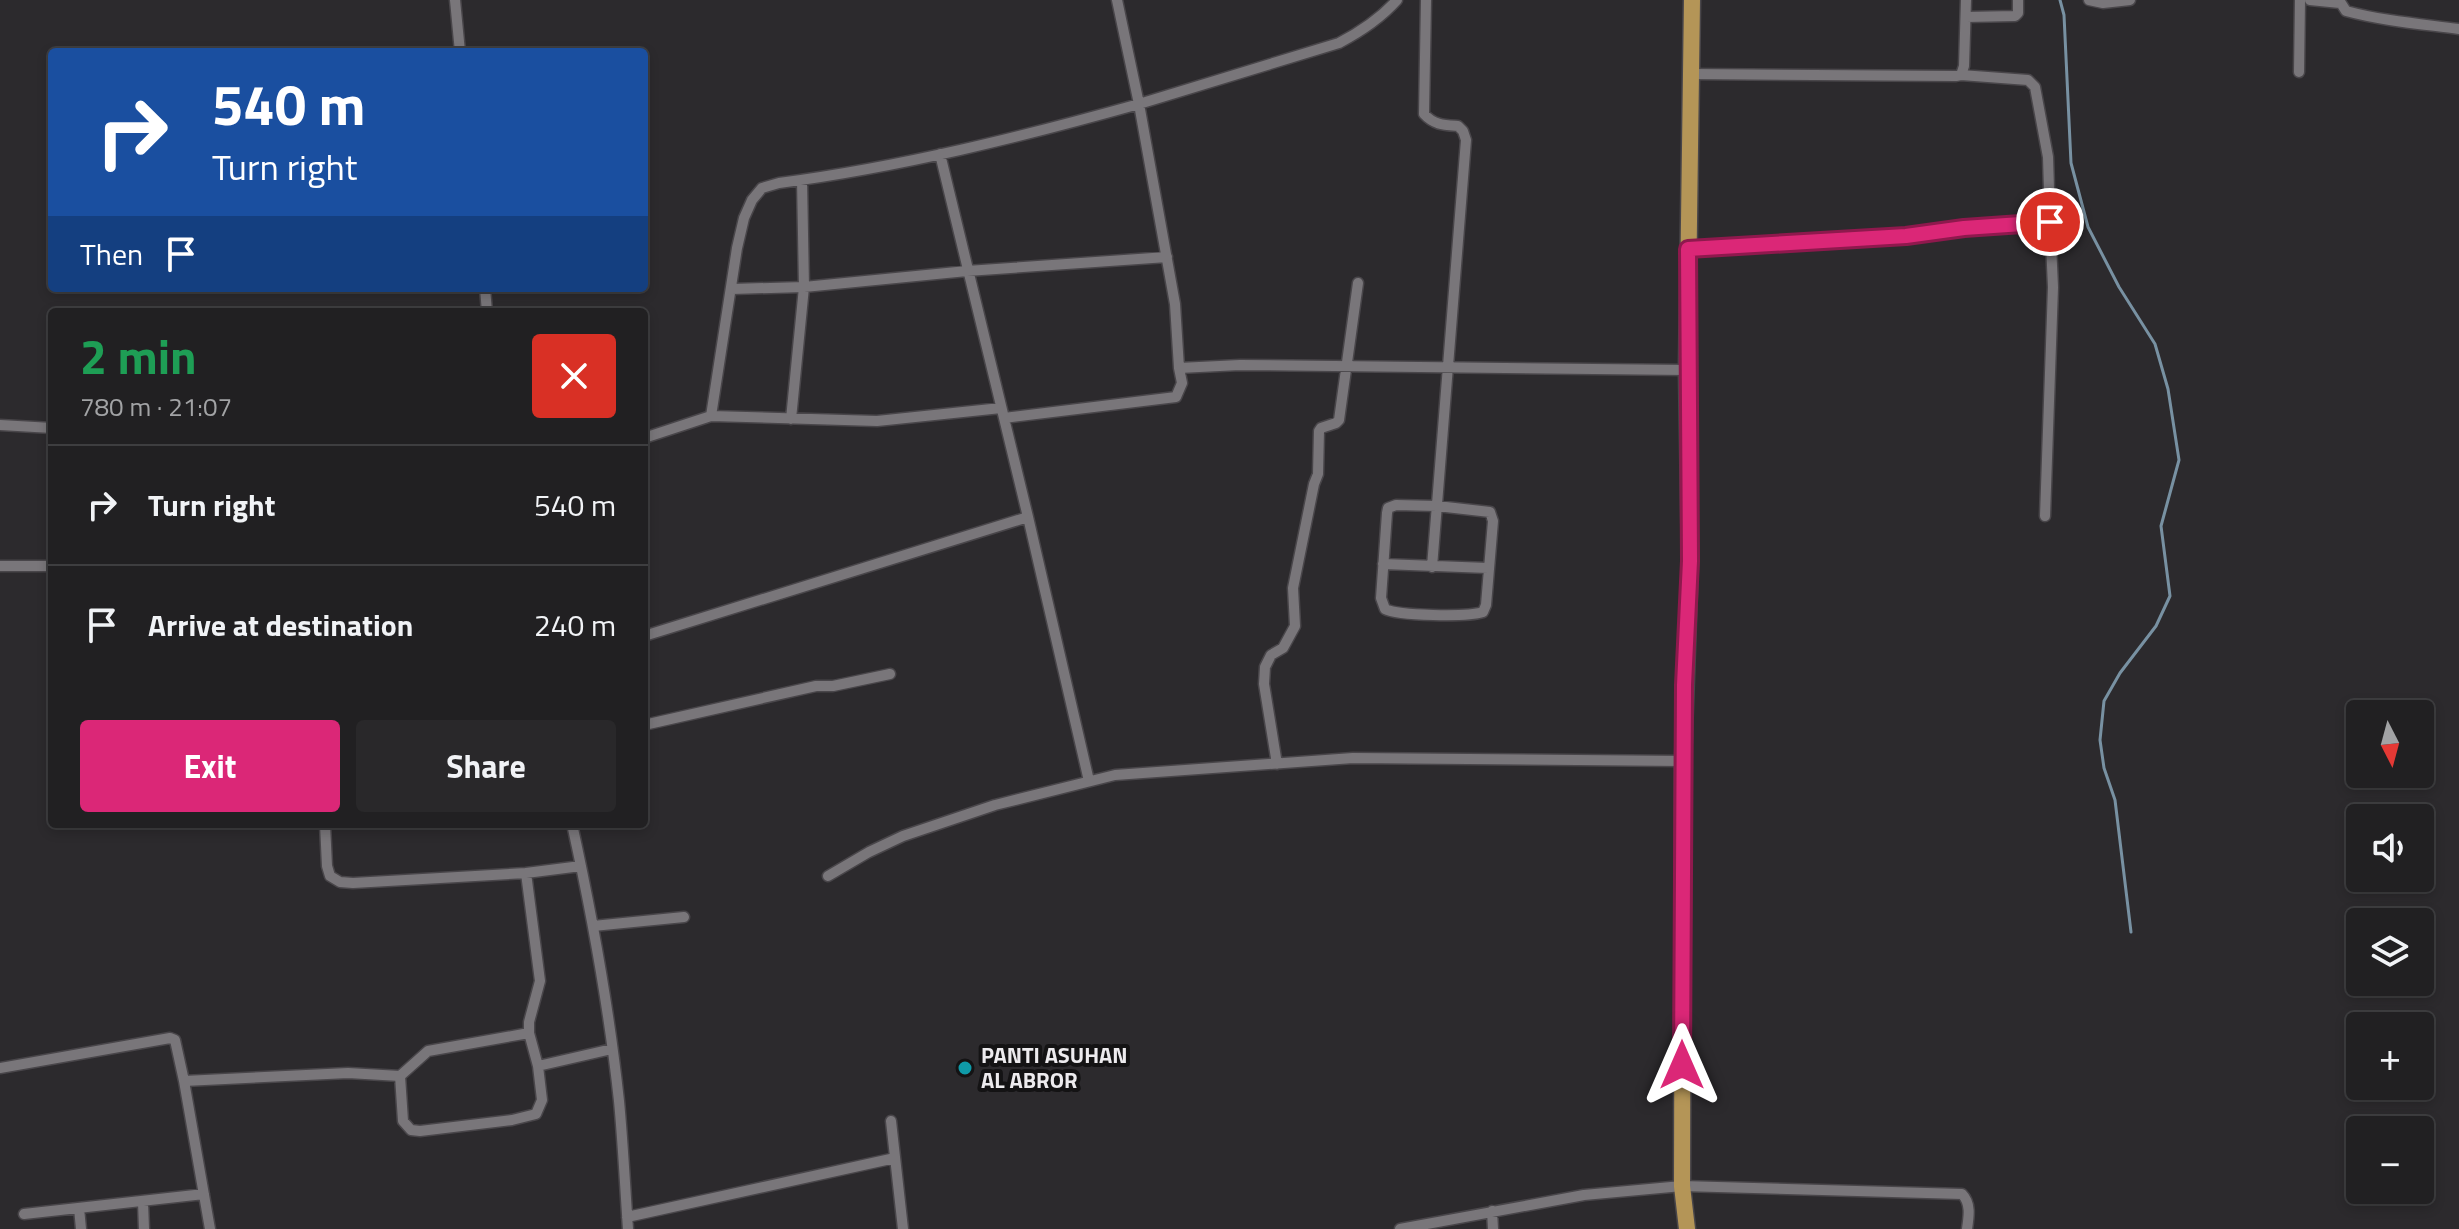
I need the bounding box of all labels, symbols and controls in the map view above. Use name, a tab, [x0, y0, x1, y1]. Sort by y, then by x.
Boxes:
text: 540 m	[212, 62, 365, 147]
icon: right	[80, 80, 184, 184]
text: Turn right	[212, 139, 357, 194]
pin	[2016, 188, 2084, 256]
icon: arrive	[2028, 200, 2072, 244]
text: Then	[80, 231, 143, 277]
icon: arrive	[159, 232, 203, 276]
text: 2 min	[80, 320, 197, 393]
button: close	[532, 334, 616, 418]
text: 780 m · 21:07	[80, 387, 232, 426]
text: Turn right	[148, 482, 276, 528]
text: 540 m	[534, 482, 616, 528]
icon: right	[80, 483, 124, 527]
text: Arrive at destination	[148, 602, 413, 648]
text: 240 m	[534, 602, 616, 648]
icon: arrive	[80, 603, 124, 647]
north arrow	[2346, 700, 2434, 788]
map controls	[2346, 700, 2434, 1204]
button: Exit	[80, 720, 340, 812]
button: Share	[356, 720, 616, 812]
button: sound	[2346, 804, 2434, 892]
button: layers	[2346, 908, 2434, 996]
button: +	[2346, 1012, 2434, 1100]
position arrow	[1640, 1023, 1724, 1107]
place label: PANTI ASUHAN AL ABROR	[981, 1038, 1128, 1097]
marker: PANTI ASUHAN AL ABROR	[956, 1059, 974, 1077]
button: −	[2346, 1116, 2434, 1204]

